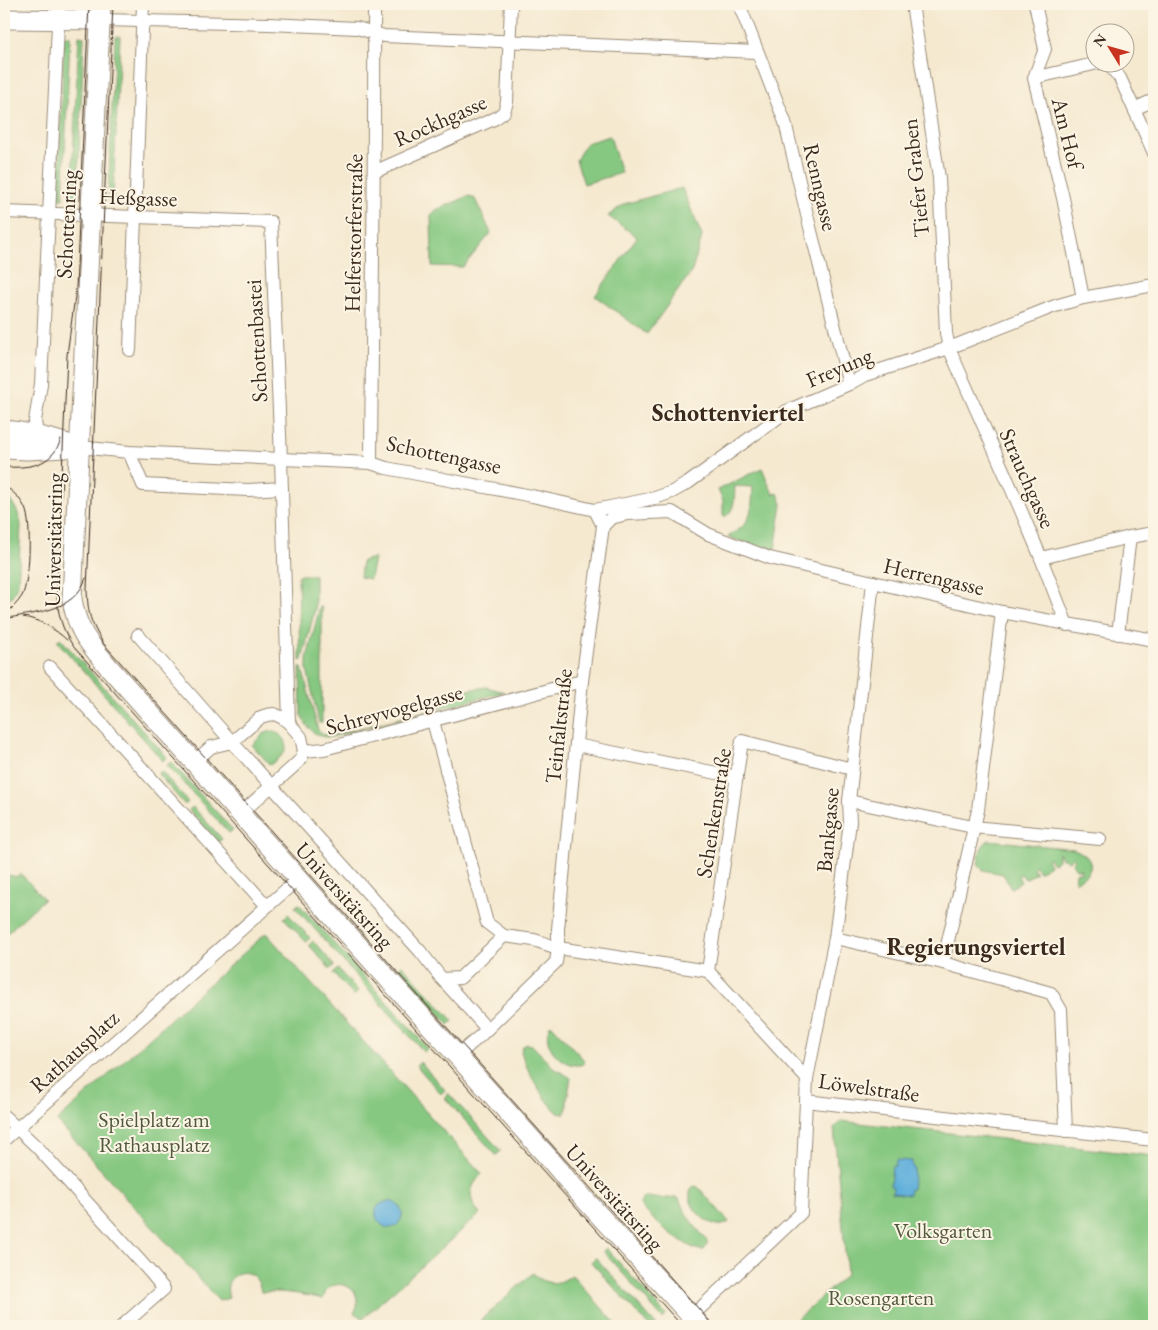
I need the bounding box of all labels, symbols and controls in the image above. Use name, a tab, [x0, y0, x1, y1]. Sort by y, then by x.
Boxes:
north arrow	[1086, 22, 1136, 72]
text: N	[1089, 30, 1111, 50]
street label: Rockhgasse	[389, 87, 491, 154]
street label: Am Hof	[1044, 93, 1091, 175]
street label: Tiefer Graben	[895, 117, 936, 239]
street label: Renngasse	[796, 141, 845, 234]
street label: Helferstorferstraße	[338, 153, 369, 312]
street label: Schottenring	[49, 168, 84, 279]
street label: Heßgasse	[98, 182, 178, 213]
street label: Schottenbastei	[239, 279, 274, 403]
street label: Freyung	[801, 340, 877, 394]
district label: Schottenviertel	[652, 397, 804, 428]
street label: Strauchgasse	[993, 424, 1063, 533]
street label: Schottengasse	[384, 428, 504, 481]
street label: Universitätsring	[38, 472, 69, 607]
street label: Herrengasse	[881, 551, 987, 602]
street label: Teinfaltstraße	[538, 667, 579, 785]
street label: Schreyvogelgasse	[322, 677, 466, 742]
street label: Schenkenstraße	[689, 746, 738, 880]
street label: Bankgasse	[809, 786, 846, 874]
street label: Universitätsring	[289, 836, 401, 955]
district label: Regierungsviertel	[886, 931, 1066, 963]
street label: Rathausplatz	[24, 1003, 126, 1099]
street label: Löwelstraße	[817, 1066, 922, 1109]
park label: Spielplatz am Rathausplatz	[98, 1105, 210, 1159]
street label: Universitätsring	[559, 1138, 671, 1257]
park label: Volksgarten	[894, 1216, 993, 1245]
park label: Rosengarten	[828, 1283, 935, 1312]

